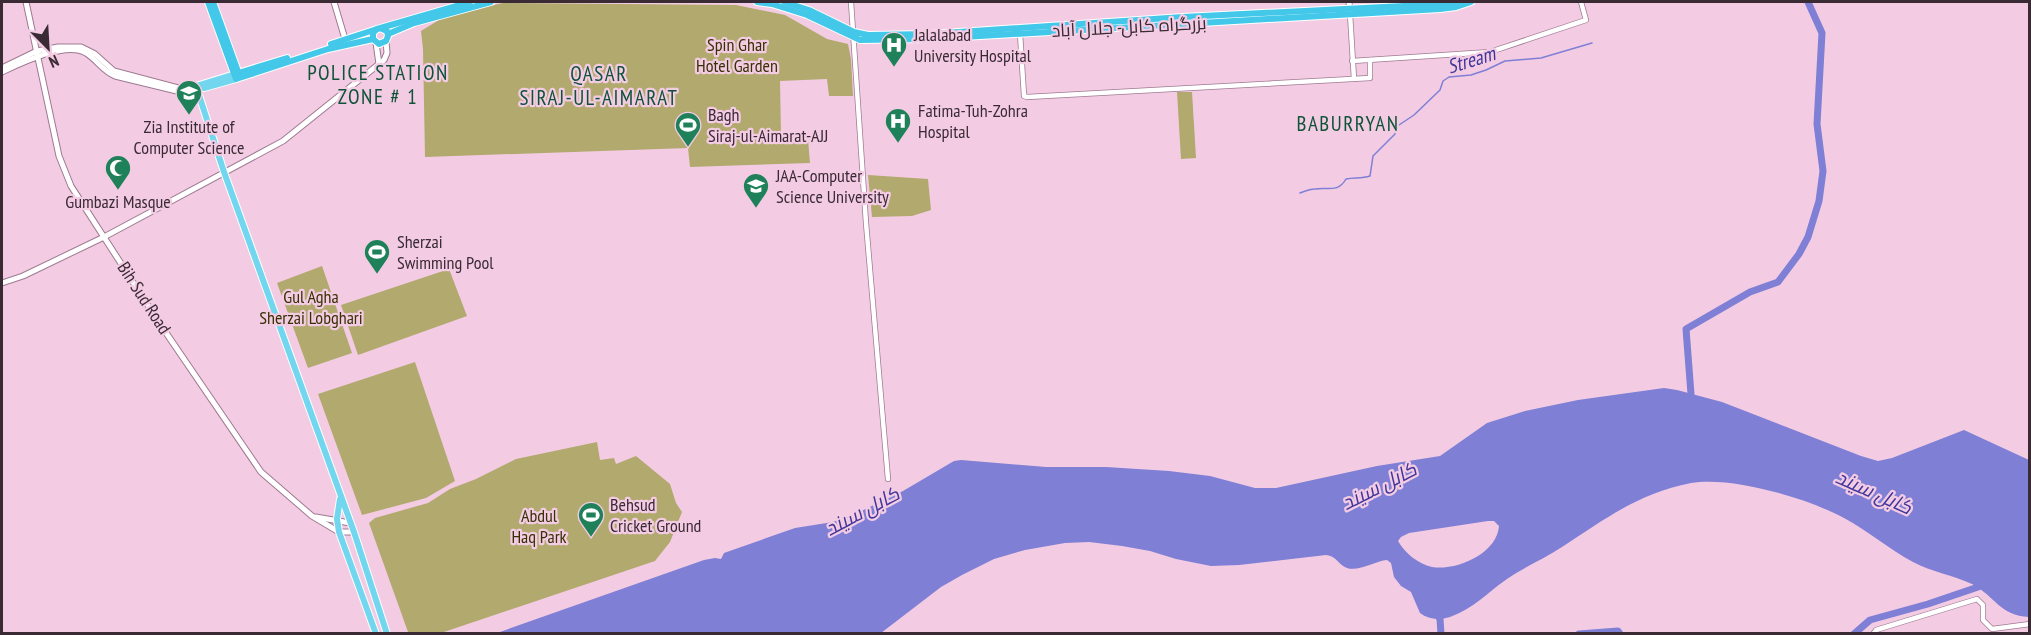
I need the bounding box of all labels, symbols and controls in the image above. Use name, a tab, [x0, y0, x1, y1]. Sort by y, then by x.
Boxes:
street label: بزرگراه کابل- جلال آباد	[1051, 11, 1207, 42]
north arrow	[18, 18, 78, 78]
place label: Jalalabad University Hospital	[913, 23, 1032, 67]
hospital icon: Jalalabad University Hospital	[879, 30, 909, 68]
park label: Spin Ghar Hotel Garden	[696, 33, 778, 77]
water label: Stream	[1444, 40, 1499, 80]
text: N	[46, 51, 62, 73]
district label: POLICE STATION ZONE # 1	[307, 59, 449, 110]
district label: QASAR SIRAJ-UL-AIMARAT	[520, 60, 678, 111]
school or university icon: Zia Institute of Computer Science	[174, 78, 204, 116]
place label: Fatima-Tuh-Zohra Hospital	[918, 99, 1028, 143]
place label: Bagh Siraj-ul-Aimarat-AJJ	[708, 103, 828, 147]
hospital icon: Fatima-Tuh-Zohra Hospital	[883, 106, 913, 144]
sports icon: Bagh Siraj-ul-Aimarat-AJJ	[673, 110, 703, 148]
district label: BABURRYAN	[1297, 110, 1399, 137]
place label: Zia Institute of Computer Science	[134, 115, 244, 159]
mosque icon: Gumbazi Masque	[103, 153, 133, 191]
place label: JAA-Computer Science University	[775, 164, 889, 208]
school or university icon: JAA-Computer Science University	[741, 171, 771, 209]
place label: Gumbazi Masque	[65, 190, 171, 213]
place label: Sherzai Swimming Pool	[397, 230, 494, 274]
sports icon: Sherzai Swimming Pool	[362, 237, 392, 275]
street label: Bih Sud Road	[112, 257, 176, 338]
park label: Gul Agha Sherzai Lobghari	[259, 285, 363, 329]
water label: کابل سيند	[1337, 456, 1421, 516]
water label: کابل سيند	[1832, 464, 1917, 521]
water label: کابل سيند	[820, 480, 904, 541]
place label: Behsud Cricket Ground	[610, 493, 701, 537]
sports icon: Behsud Cricket Ground	[576, 500, 606, 538]
park label: Abdul Haq Park	[511, 504, 567, 548]

